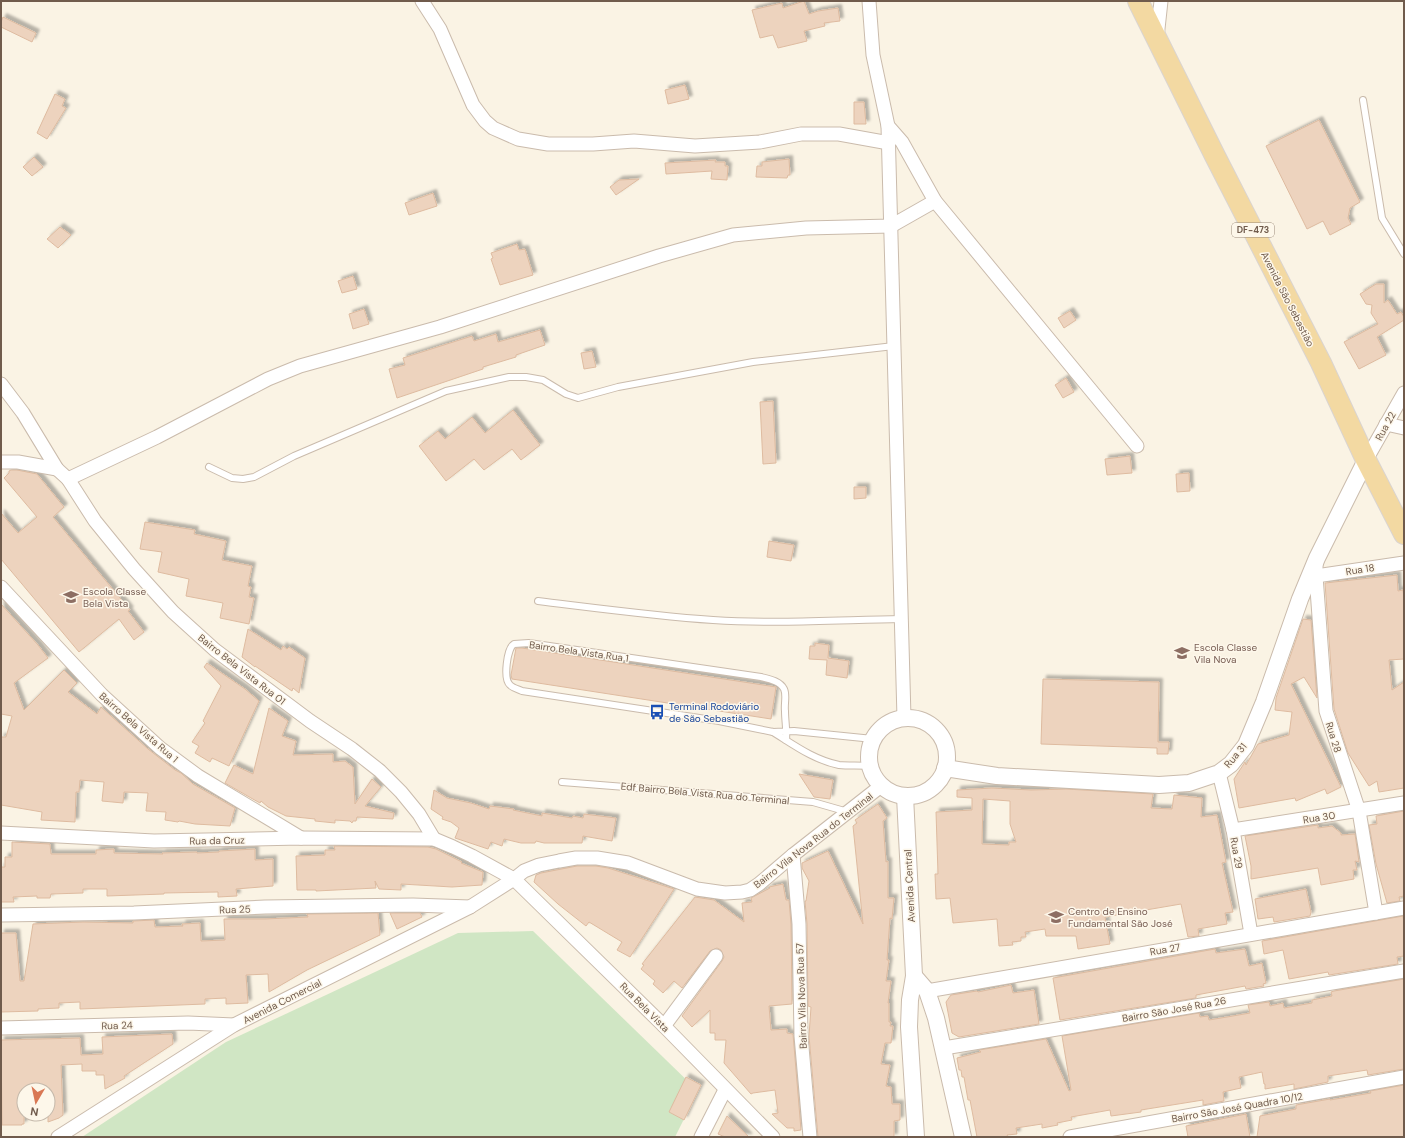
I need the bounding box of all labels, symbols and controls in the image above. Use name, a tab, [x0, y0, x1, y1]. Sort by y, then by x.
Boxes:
road number: DF-473	[1232, 223, 1274, 237]
street label: Avenida São Sebastião	[1258, 250, 1317, 349]
street label: Rua 22	[1372, 409, 1399, 443]
street label: Rua 18	[1345, 561, 1375, 578]
place label: Escola Classe Bela Vista	[83, 585, 147, 610]
school or university icon: Escola Classe Bela Vista	[62, 588, 80, 606]
street label: Bairro Bela Vista Rua 01	[195, 631, 288, 708]
street label: Bairro Bela Vista Rua 1	[528, 638, 630, 665]
place label: Escola Classe Vila Nova	[1194, 641, 1258, 666]
school or university icon: Escola Classe Vila Nova	[1173, 644, 1191, 662]
street label: Bairro Bela Vista Rua 1	[96, 689, 181, 765]
place label: Terminal Rodoviário de São Sebastião	[669, 700, 759, 725]
bus stop icon: Terminal Rodoviário de São Sebastião	[648, 703, 666, 721]
street label: Rua 28	[1323, 720, 1344, 754]
street label: Rua 31	[1221, 740, 1250, 770]
street label: Edf Bairro Bela Vista Rua do Terminal	[620, 780, 790, 807]
street label: Bairro Vila Nova Rua do Terminal	[751, 790, 876, 891]
street label: Rua 30	[1302, 809, 1336, 826]
street label: Rua da Cruz	[189, 834, 245, 847]
street label: Rua 29	[1227, 836, 1246, 870]
street label: Avenida Central	[901, 849, 918, 923]
street label: Rua 25	[219, 902, 251, 917]
place label: Centro de Ensino Fundamental São José	[1068, 905, 1173, 930]
school or university icon: Centro de Ensino Fundamental São José	[1047, 908, 1065, 926]
street label: Rua 27	[1149, 940, 1181, 959]
street label: Bairro Vila Nova Rua 57	[793, 943, 810, 1049]
street label: Avenida Comercial	[241, 976, 324, 1027]
street label: Rua Bela Vista	[617, 980, 672, 1035]
street label: Bairro São José Rua 26	[1121, 994, 1227, 1025]
street label: Rua 24	[101, 1018, 133, 1033]
north arrow	[16, 1082, 56, 1122]
street label: Bairro São José Quadra 10/12	[1170, 1089, 1304, 1125]
text: N	[29, 1104, 39, 1119]

